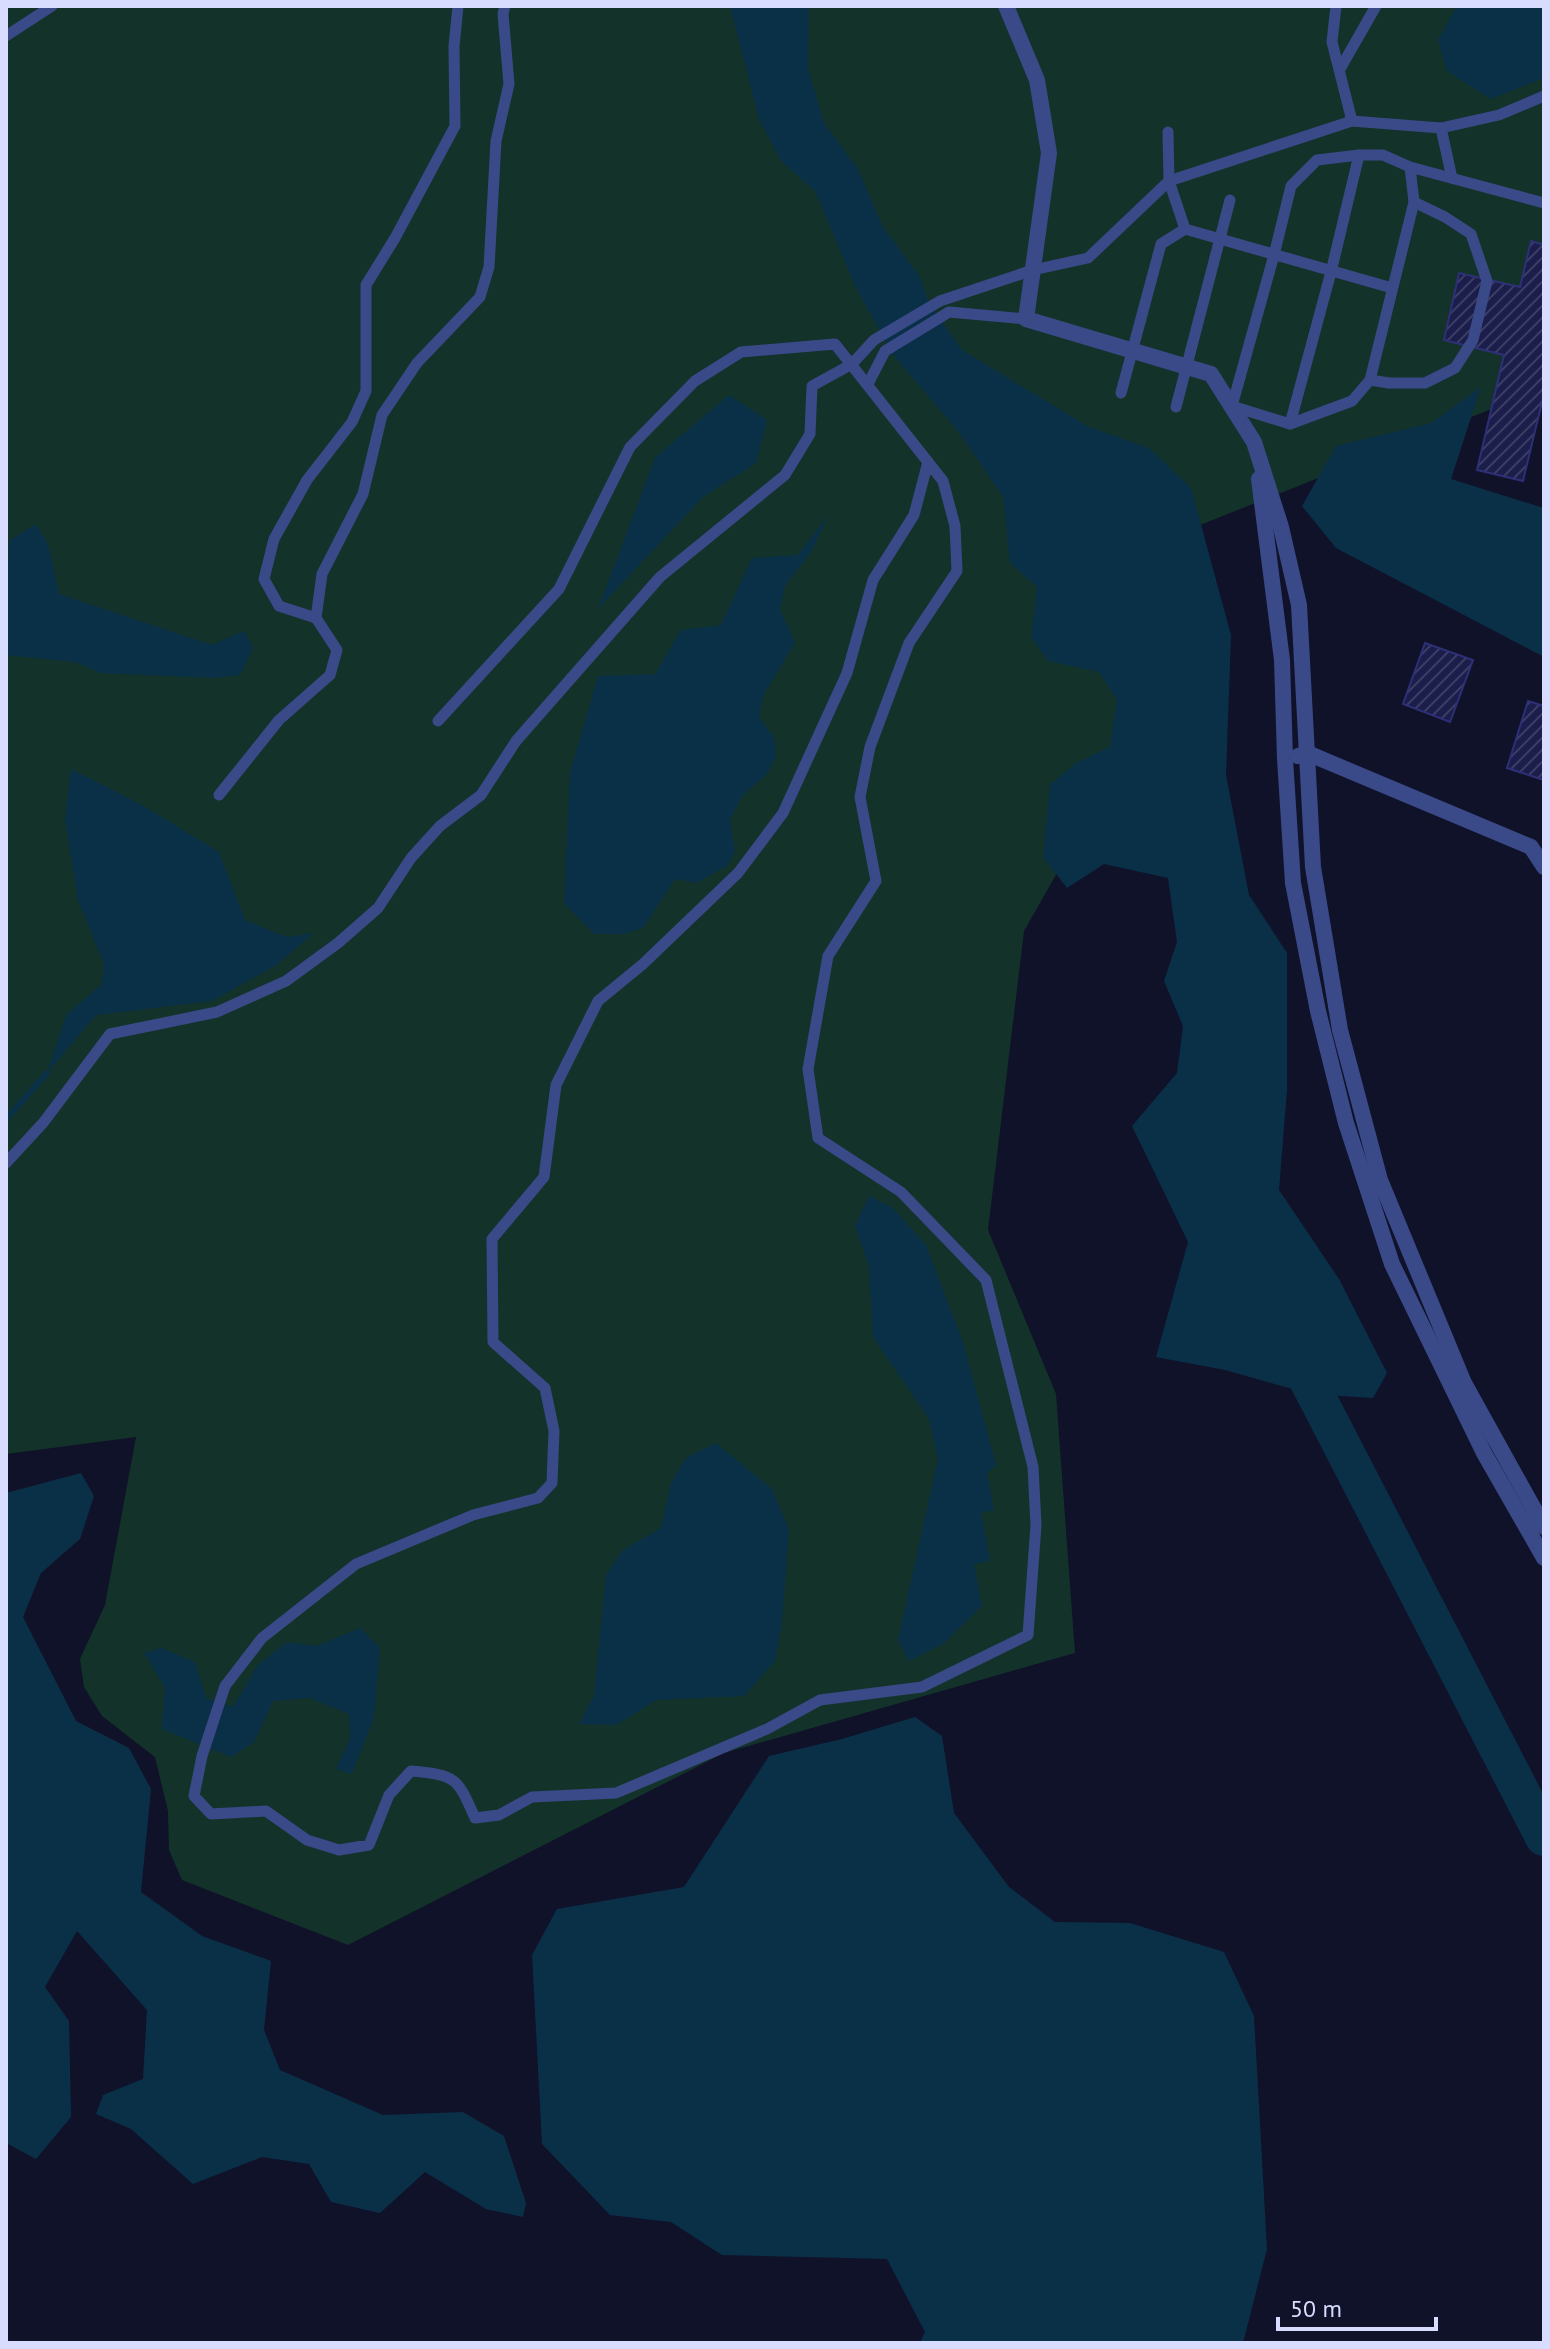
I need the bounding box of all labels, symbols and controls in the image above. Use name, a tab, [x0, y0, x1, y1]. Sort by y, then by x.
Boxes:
scale bar	[1278, 2281, 1436, 2331]
text: 50 m	[1290, 2293, 1342, 2324]

